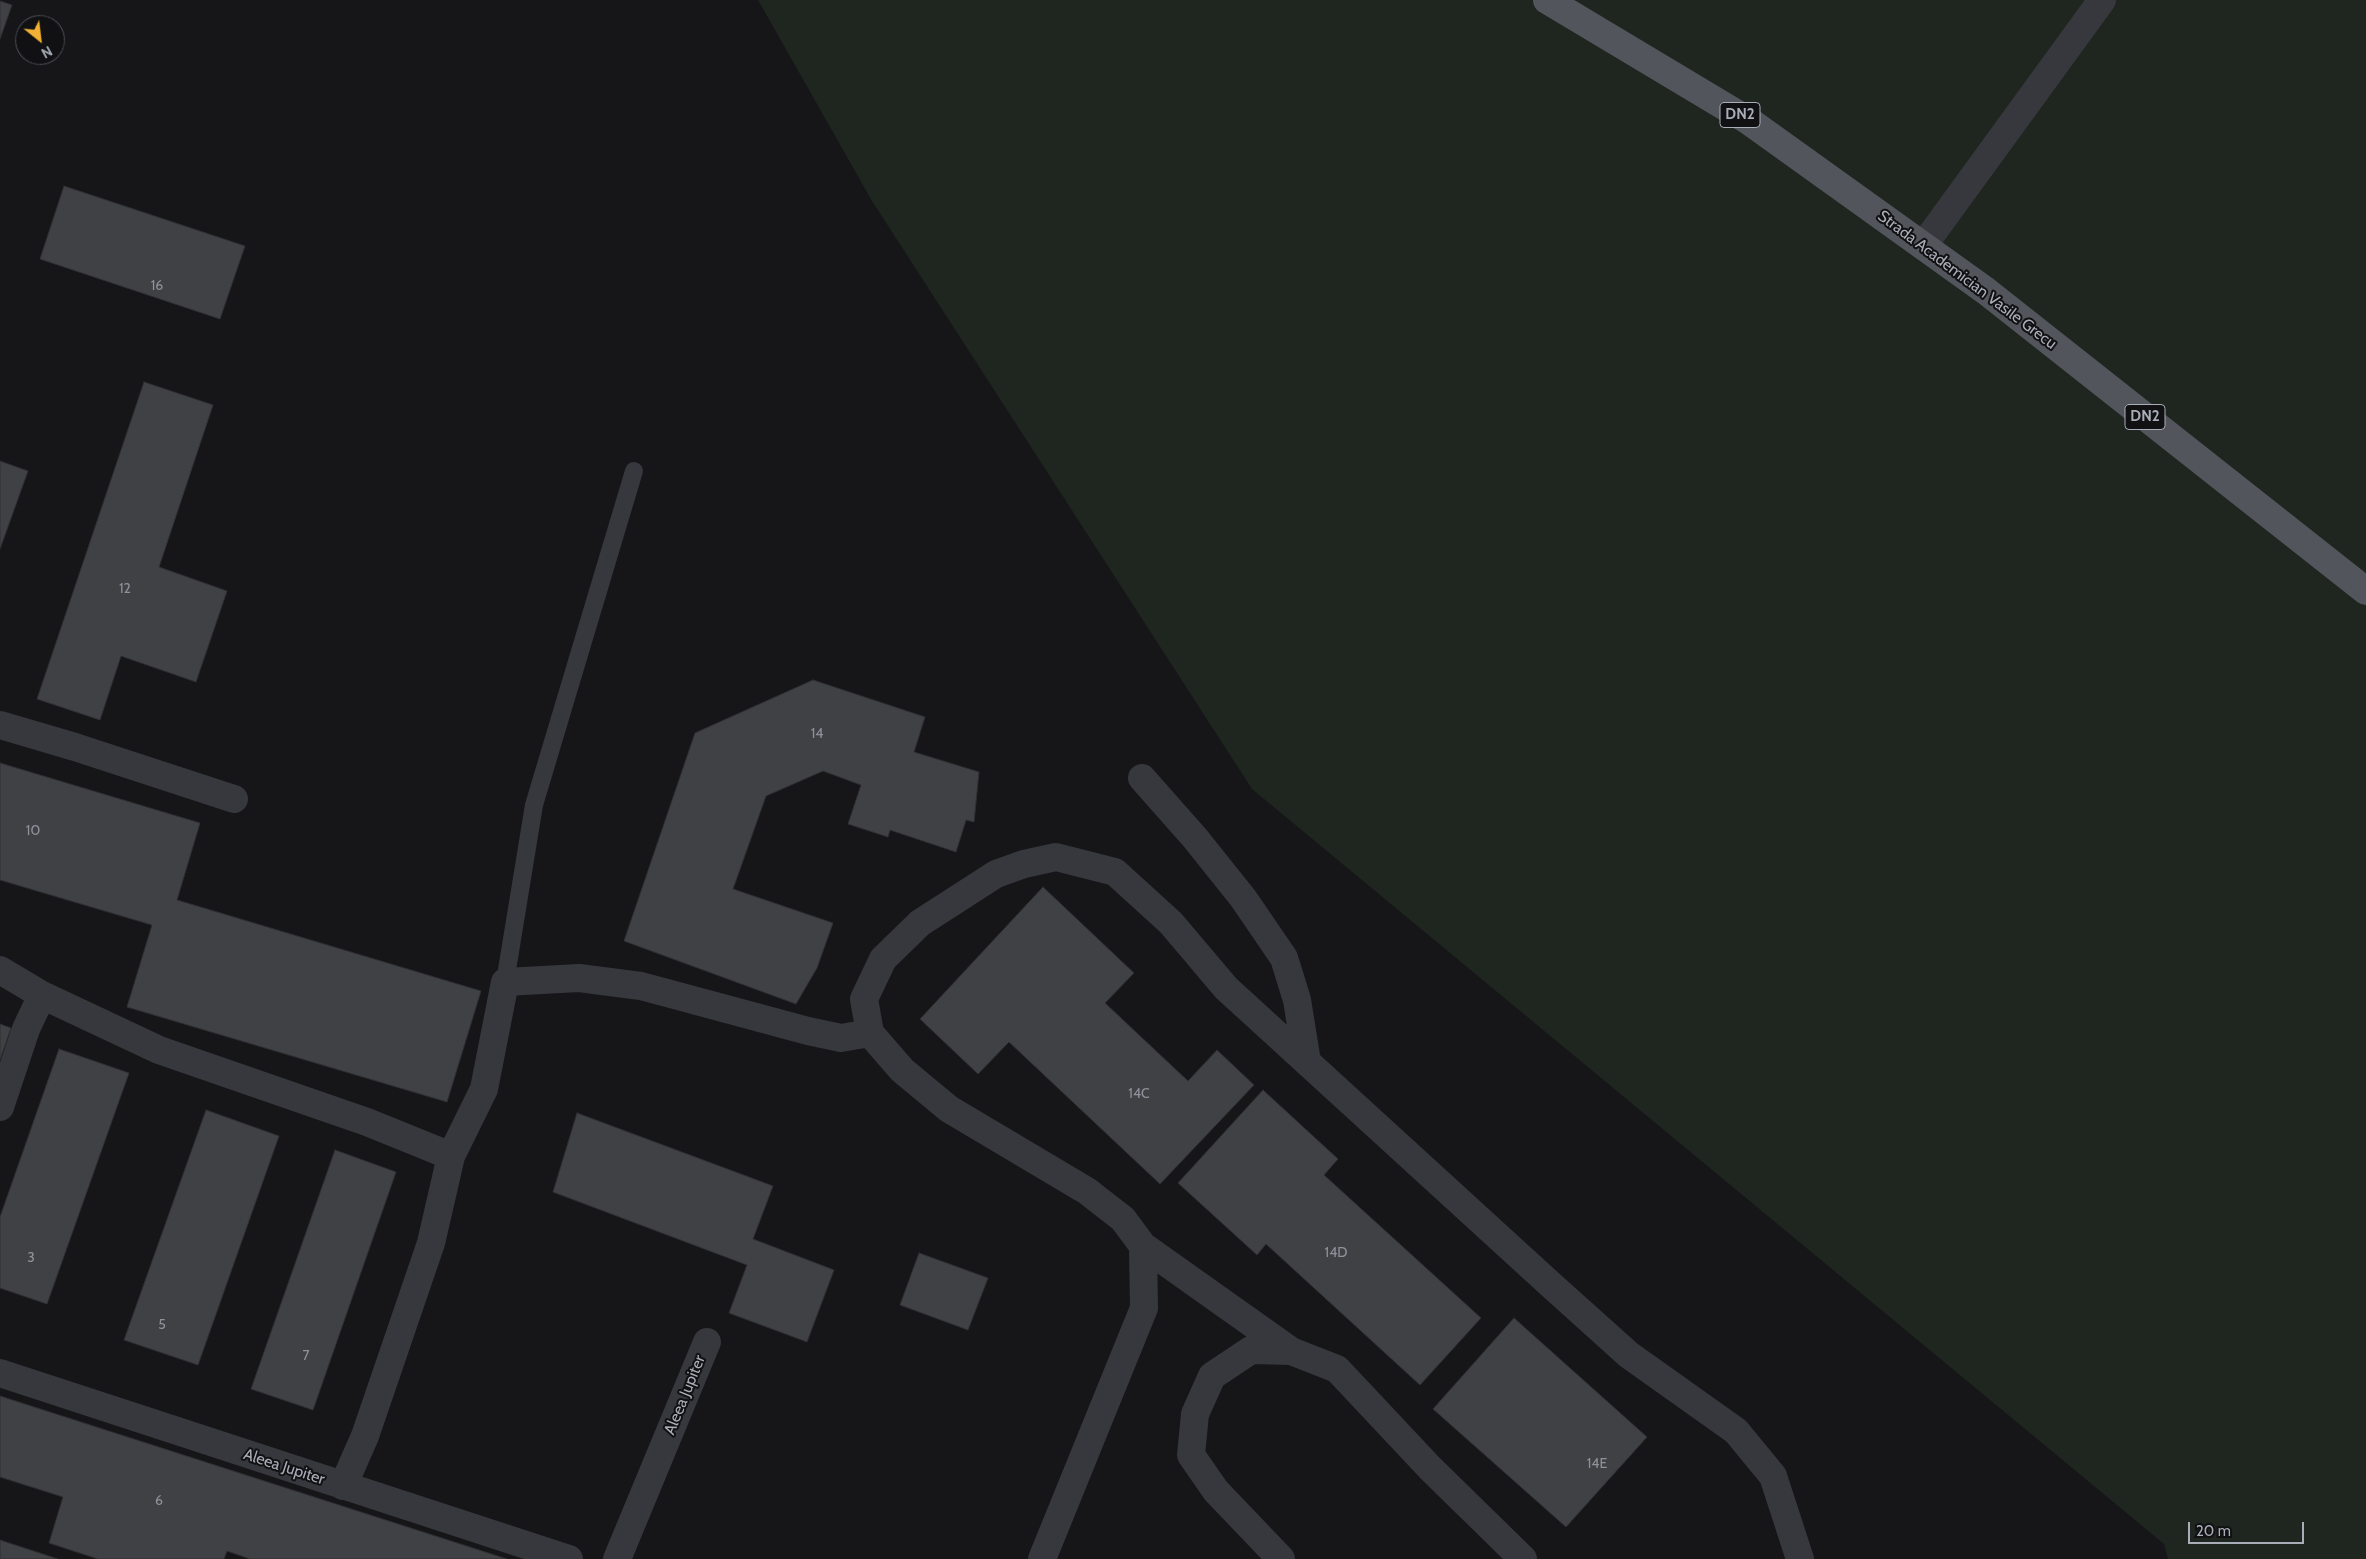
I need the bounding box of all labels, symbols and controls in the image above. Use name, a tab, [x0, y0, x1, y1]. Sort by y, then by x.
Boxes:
north arrow	[15, 15, 65, 65]
text: N	[38, 42, 55, 63]
road number: DN2	[1720, 102, 1760, 128]
street label: Strada Academician Vasile Grecu	[1874, 206, 2060, 354]
house number: 16	[151, 278, 163, 294]
road number: DN2	[2125, 404, 2165, 430]
house number: 12	[119, 581, 131, 597]
house number: 14	[811, 726, 823, 742]
house number: 10	[26, 823, 40, 839]
house number: 14C	[1128, 1086, 1150, 1102]
house number: 14D	[1325, 1245, 1347, 1261]
house number: 3	[27, 1250, 35, 1266]
house number: 5	[158, 1317, 166, 1333]
house number: 7	[302, 1348, 310, 1364]
street label: Aleea Jupiter	[660, 1352, 710, 1438]
street label: Aleea Jupiter	[241, 1445, 327, 1489]
house number: 14E	[1587, 1456, 1607, 1472]
house number: 6	[155, 1493, 163, 1509]
scale bar	[2191, 1512, 2307, 1544]
text: 20 m	[2196, 1522, 2231, 1540]

